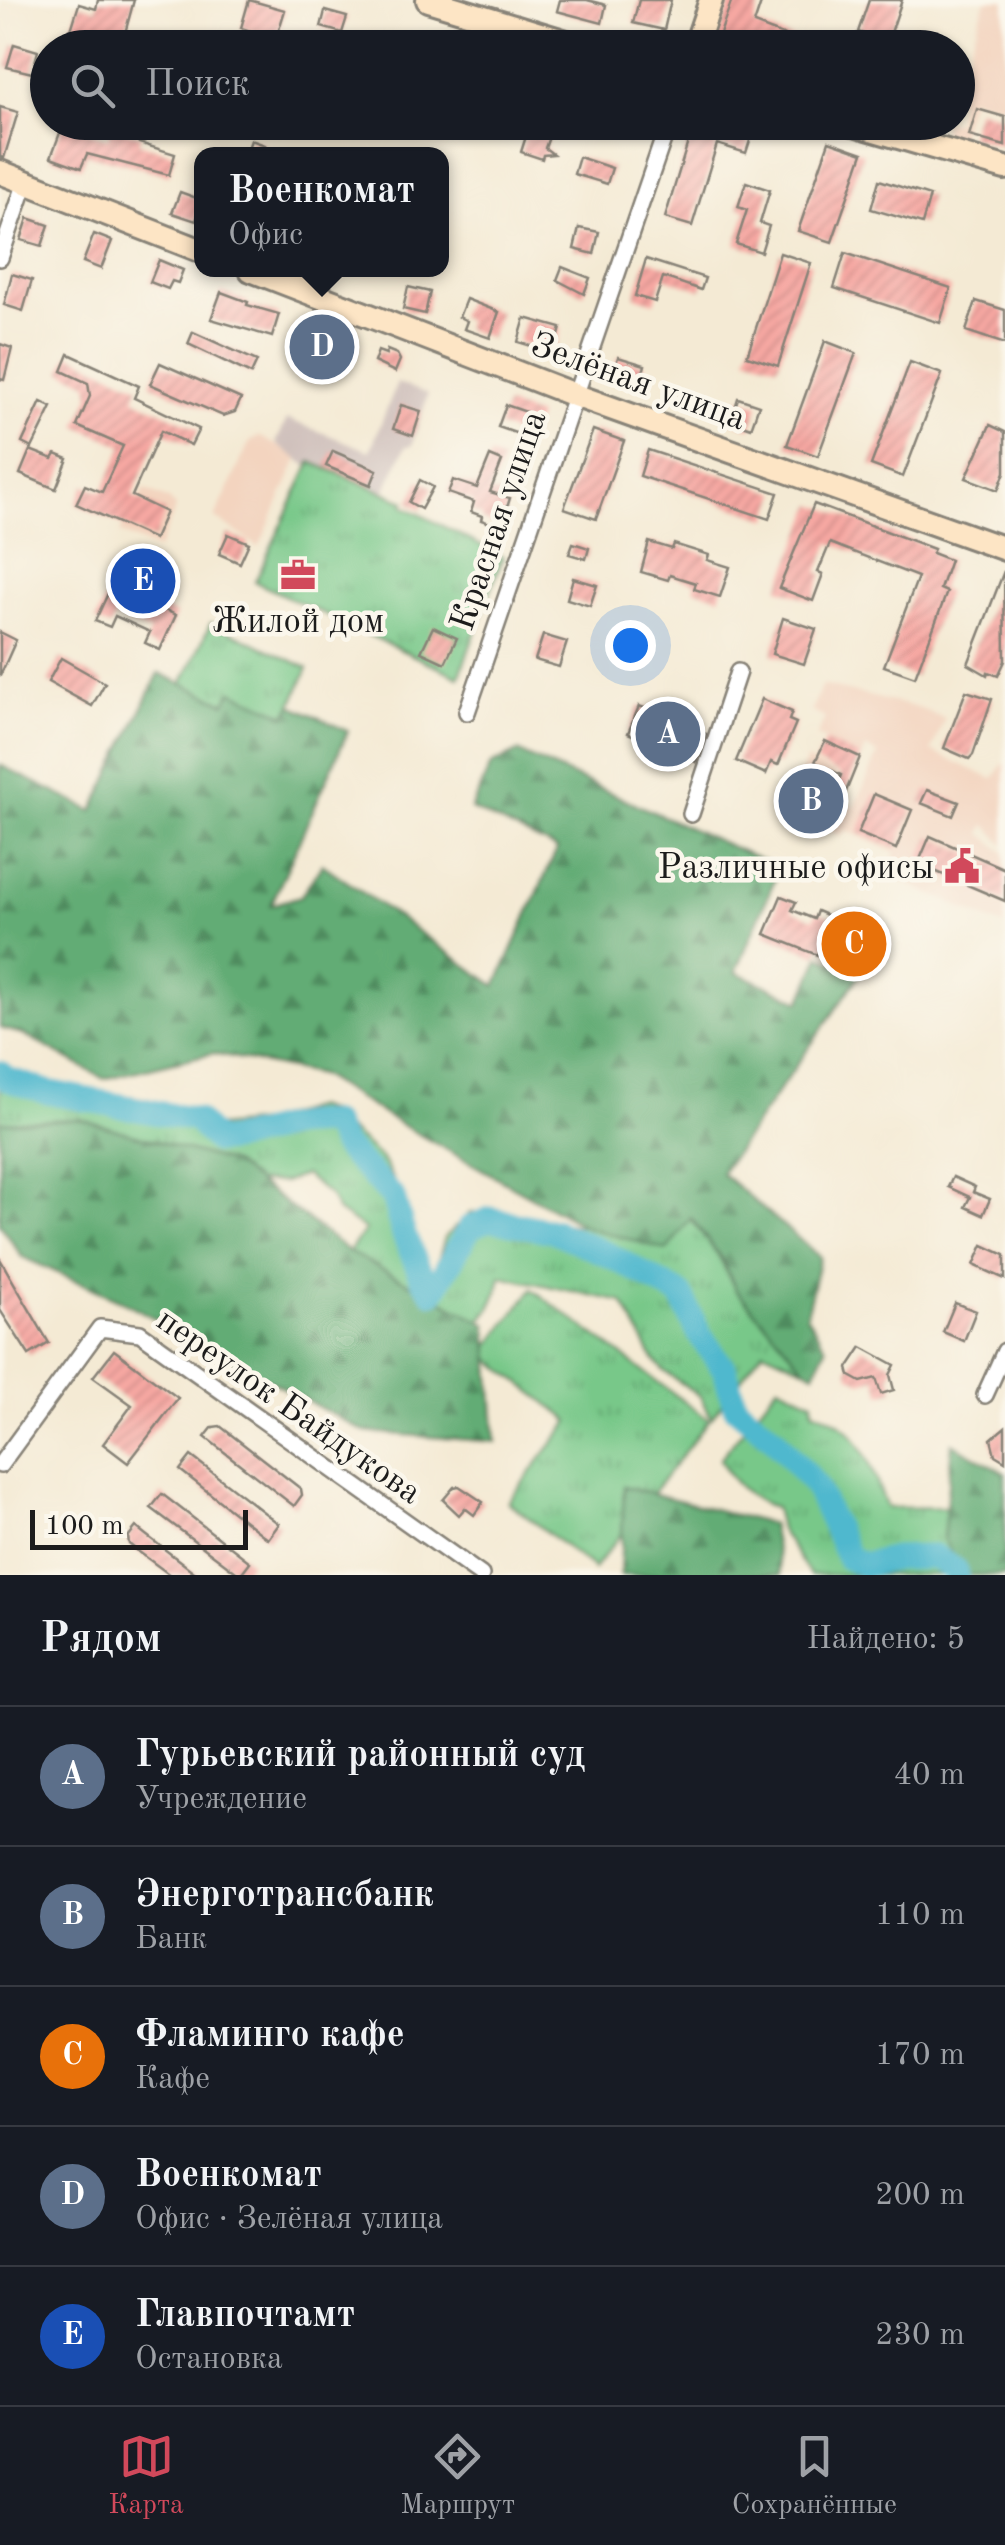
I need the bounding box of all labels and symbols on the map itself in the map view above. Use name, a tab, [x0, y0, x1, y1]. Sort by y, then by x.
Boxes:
pin: D	[290, 310, 354, 384]
street label: Зелёная улица	[526, 327, 750, 437]
street label: Красная улица	[445, 406, 553, 635]
pin: E	[110, 544, 176, 618]
office icon: Жилой дом	[279, 556, 317, 594]
place label: Жилой дом	[212, 605, 384, 640]
your location	[605, 620, 656, 671]
pin: A	[636, 696, 700, 772]
pin: B	[778, 764, 844, 838]
public building icon: Различные офисы	[943, 847, 981, 885]
place label: Различные офисы	[658, 851, 934, 887]
pin: C	[822, 906, 886, 982]
street label: переулок Байдукова	[150, 1303, 427, 1511]
scale bar	[30, 1505, 248, 1550]

